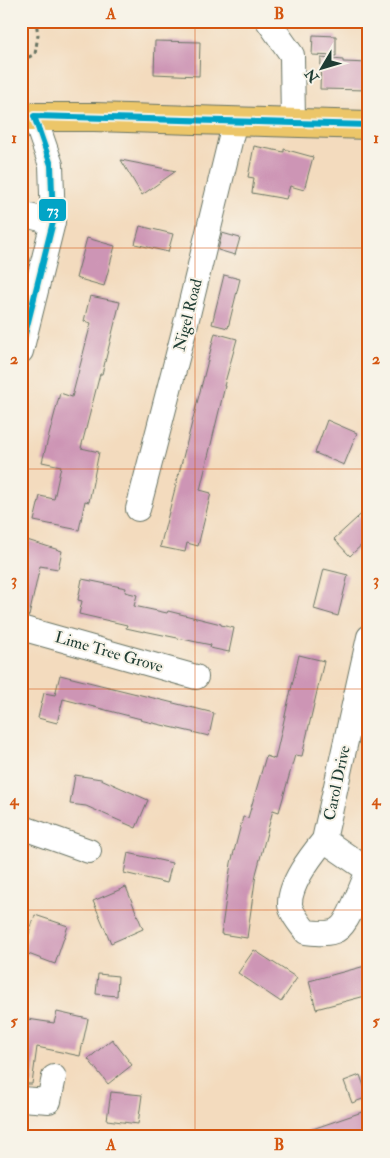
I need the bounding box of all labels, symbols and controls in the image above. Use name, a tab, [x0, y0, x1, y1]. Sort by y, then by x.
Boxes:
text: A	[105, 4, 117, 24]
text: B	[274, 4, 284, 24]
north arrow	[298, 42, 348, 92]
text: N	[301, 65, 323, 87]
text: 1	[11, 128, 17, 148]
text: 1	[373, 128, 379, 148]
line badge: 73	[38, 198, 67, 222]
text: 73	[47, 202, 59, 219]
street label: Nigel Road	[169, 277, 207, 353]
text: 2	[10, 349, 18, 369]
text: 2	[372, 349, 380, 369]
text: 3	[11, 570, 17, 590]
text: 3	[373, 570, 379, 590]
street label: Lime Tree Grove	[53, 627, 166, 677]
street label: Carol Drive	[319, 744, 355, 822]
text: 4	[9, 790, 20, 810]
text: 4	[371, 790, 382, 810]
text: 5	[10, 1011, 18, 1031]
text: 5	[372, 1011, 380, 1031]
text: A	[105, 1135, 117, 1155]
text: B	[274, 1135, 284, 1155]

